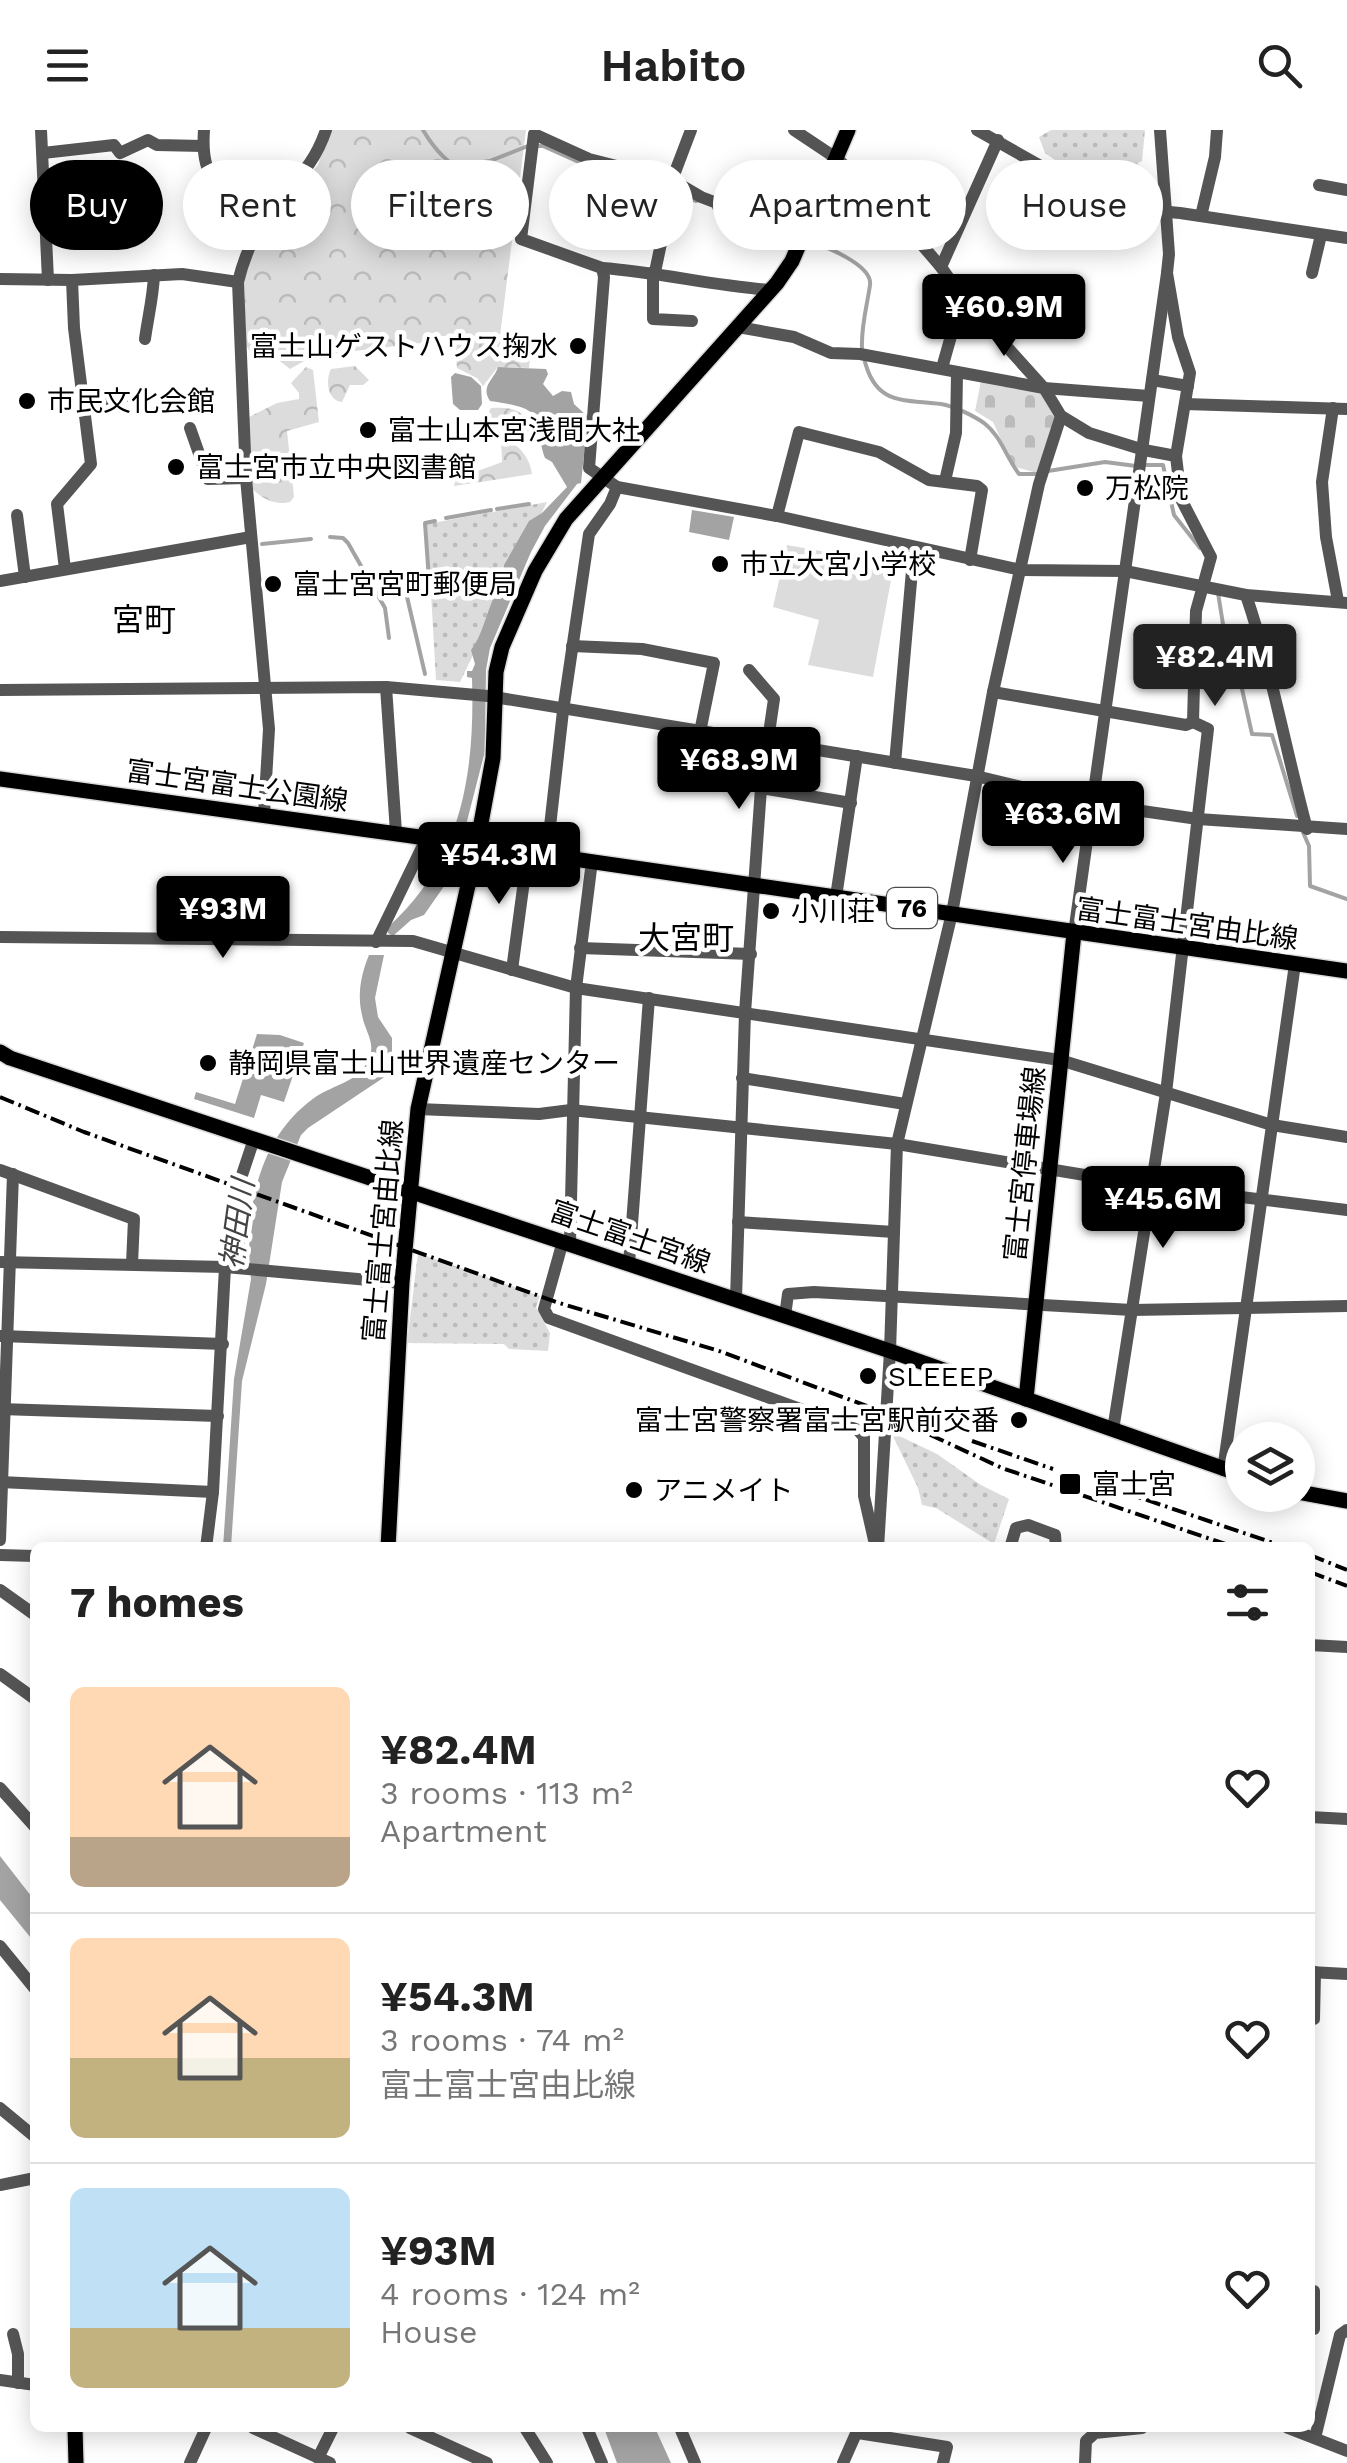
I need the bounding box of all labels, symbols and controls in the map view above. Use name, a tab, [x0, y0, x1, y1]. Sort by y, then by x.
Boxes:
icon: menu	[40, 38, 95, 93]
icon: search	[1252, 38, 1307, 93]
text: Habito	[600, 39, 747, 92]
chip: Buy	[30, 160, 163, 250]
chip: Rent	[183, 160, 331, 250]
chip: Filters	[351, 160, 529, 250]
chip: New	[549, 160, 693, 250]
chip: Apartment	[713, 160, 966, 250]
chip: House	[986, 160, 1163, 250]
pin: ¥60.9M	[923, 274, 1085, 359]
text: ¥60.9M	[944, 287, 1064, 325]
place label: 富士山ゲストハウス掬水	[250, 330, 558, 363]
marker: 富士山ゲストハウス掬水	[567, 335, 589, 357]
place label: 市民文化会館	[47, 385, 215, 418]
marker: 市民文化会館	[16, 390, 38, 412]
place label: 富士山本宮浅間大社	[388, 414, 640, 447]
marker: 富士山本宮浅間大社	[357, 419, 379, 441]
place label: 富士宮市立中央図書館	[196, 451, 476, 484]
marker: 富士宮市立中央図書館	[165, 456, 187, 478]
place label: 万松院	[1105, 472, 1189, 505]
marker: 万松院	[1074, 477, 1096, 499]
place label: 市立大宮小学校	[740, 548, 936, 581]
marker: 市立大宮小学校	[709, 553, 731, 575]
place label: 富士宮宮町郵便局	[293, 568, 517, 601]
marker: 富士宮宮町郵便局	[262, 573, 284, 595]
district label: 宮町	[112, 601, 176, 639]
pin: ¥82.4M	[1134, 624, 1296, 709]
text: ¥82.4M	[1155, 637, 1275, 675]
pin: ¥68.9M	[658, 727, 820, 812]
text: ¥68.9M	[679, 740, 799, 778]
street label: 富士宮富士公園線	[124, 754, 350, 818]
pin: ¥63.6M	[982, 781, 1144, 866]
text: ¥63.6M	[1004, 794, 1122, 832]
pin: ¥54.3M	[418, 822, 580, 907]
text: ¥54.3M	[440, 835, 558, 873]
pin: ¥93M	[164, 876, 282, 961]
road number: 76	[887, 888, 937, 928]
text: ¥93M	[179, 889, 267, 927]
street label: 富士富士宮由比線	[1074, 892, 1300, 956]
place label: 小川荘	[791, 895, 875, 928]
marker: 小川荘	[760, 900, 782, 922]
district label: 大宮町	[638, 919, 734, 957]
place label: 静岡県富士山世界遺産センター	[228, 1047, 620, 1080]
marker: 静岡県富士山世界遺産センター	[197, 1052, 219, 1074]
street label: 富士宮停車場線	[998, 1065, 1052, 1263]
street label: 富士富士宮由比線	[357, 1118, 409, 1344]
pin: ¥45.6M	[1082, 1166, 1244, 1251]
water label: 神田川	[213, 1174, 261, 1271]
text: ¥45.6M	[1104, 1179, 1222, 1217]
street label: 富士富士宮線	[545, 1194, 715, 1280]
place label: SLEEEP	[888, 1360, 993, 1393]
marker: SLEEEP	[857, 1365, 879, 1387]
place label: 富士宮警察署富士宮駅前交番	[635, 1404, 999, 1437]
marker: 富士宮警察署富士宮駅前交番	[1008, 1409, 1030, 1431]
map controls	[1225, 1422, 1315, 1512]
button: layers	[1225, 1422, 1315, 1512]
place label: 富士宮	[1092, 1468, 1176, 1501]
marker: 富士宮	[1057, 1471, 1083, 1497]
place label: アニメイト	[654, 1474, 793, 1507]
marker: アニメイト	[623, 1479, 645, 1501]
icon: filters	[1220, 1575, 1275, 1630]
text: 7 homes	[70, 1578, 244, 1627]
text: ¥82.4M	[380, 1725, 537, 1774]
icon: home	[150, 1727, 270, 1847]
icon: heart	[1220, 1760, 1275, 1815]
text: 3 rooms · 113 m²	[380, 1774, 633, 1812]
text: Apartment	[380, 1812, 547, 1850]
text: ¥54.3M	[380, 1972, 535, 2021]
icon: home	[150, 1978, 270, 2098]
icon: heart	[1220, 2011, 1275, 2066]
text: 3 rooms · 74 m²	[380, 2021, 624, 2059]
text: 富士富士宮由比線	[380, 2066, 636, 2104]
text: ¥93M	[380, 2226, 497, 2275]
icon: home	[150, 2228, 270, 2348]
icon: heart	[1220, 2261, 1275, 2316]
text: 4 rooms · 124 m²	[380, 2275, 640, 2313]
text: House	[380, 2313, 478, 2351]

